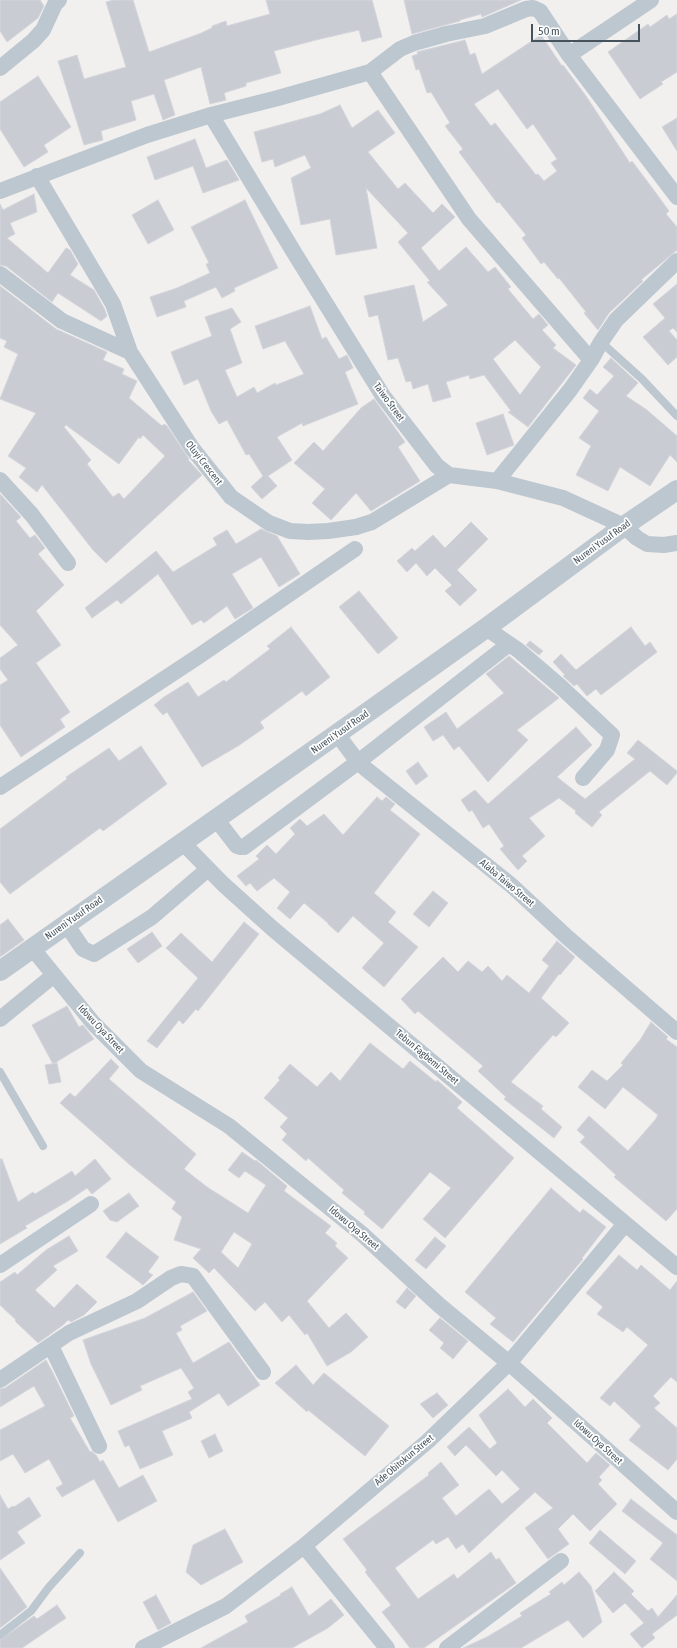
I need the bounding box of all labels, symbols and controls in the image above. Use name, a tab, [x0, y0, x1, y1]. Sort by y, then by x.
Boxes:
scale bar	[533, 16, 642, 42]
text: 50 m	[538, 24, 560, 38]
street label: Taiwo Street	[371, 380, 407, 424]
street label: Oluyi Crescent	[183, 439, 225, 487]
street label: Nureni Yusuf Road	[571, 517, 633, 567]
street label: Nureni Yusuf Road	[309, 708, 371, 756]
street label: Alaba Taiwo Street	[477, 857, 537, 909]
street label: Nureni Yusuf Road	[43, 894, 105, 942]
street label: Idowu Oya Street	[76, 1002, 126, 1056]
street label: Tebun Fagbemi Street	[393, 1027, 461, 1087]
street label: Idowu Oya Street	[326, 1204, 382, 1252]
street label: Idowu Oya Street	[571, 1417, 625, 1467]
street label: Ade Obitokun Street	[372, 1432, 436, 1488]

